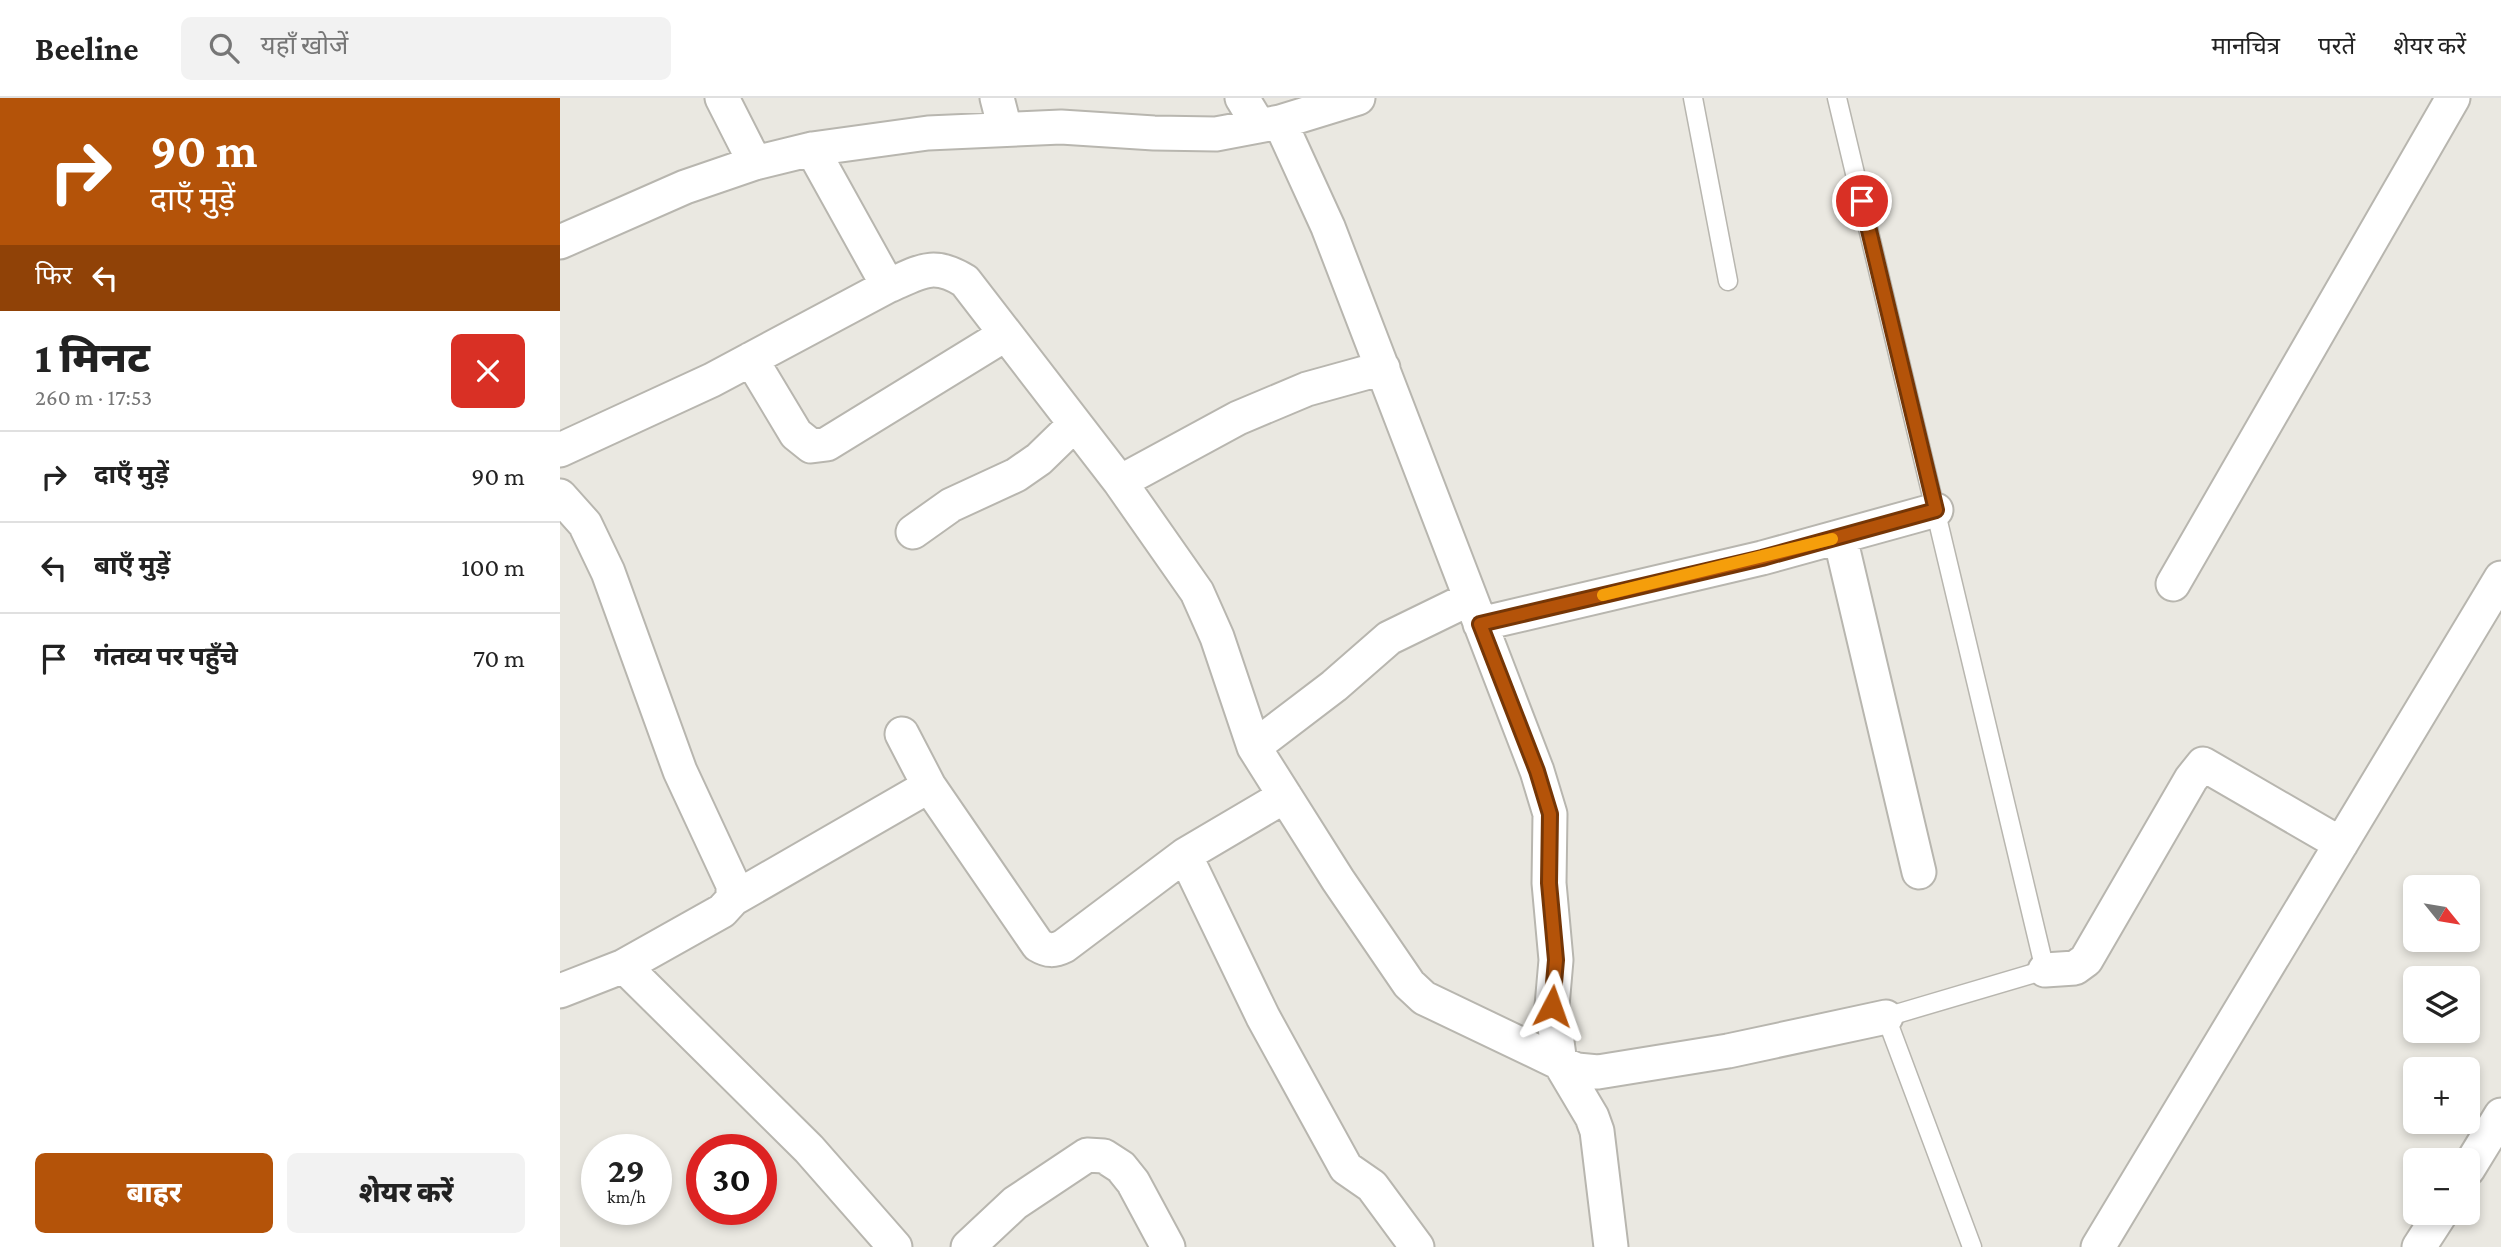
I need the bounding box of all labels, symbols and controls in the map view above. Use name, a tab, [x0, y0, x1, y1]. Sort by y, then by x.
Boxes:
search box	[181, 17, 671, 80]
icon: search	[205, 29, 243, 67]
text: Beeline	[35, 30, 139, 67]
text: यहाँ खोजें	[261, 31, 348, 60]
text: मानचित्र	[2211, 32, 2280, 59]
text: परतें	[2318, 32, 2355, 59]
text: शेयर करें	[2393, 32, 2466, 59]
text: 90 m	[150, 123, 257, 178]
icon: right	[35, 126, 126, 217]
pin	[1832, 171, 1892, 231]
text: दाएँ मुड़ें	[150, 181, 235, 217]
icon: arrive	[1843, 182, 1881, 220]
icon: left	[86, 259, 124, 297]
text: फिर	[35, 261, 72, 290]
text: 1 मिनट	[35, 334, 150, 381]
button: close	[451, 334, 525, 408]
text: 260 m · 17:53	[35, 384, 152, 410]
icon: right	[35, 458, 73, 496]
text: दाएँ मुड़ें	[94, 460, 169, 489]
text: 90 m	[471, 462, 525, 491]
icon: left	[35, 549, 73, 587]
text: बाएँ मुड़ें	[94, 551, 170, 580]
text: 100 m	[461, 553, 525, 582]
icon: arrive	[35, 640, 73, 678]
text: गंतव्य पर पहुँचे	[94, 642, 238, 671]
text: 70 m	[473, 644, 525, 673]
north arrow	[2403, 875, 2480, 952]
map controls	[2403, 875, 2480, 1225]
button: layers	[2403, 966, 2480, 1043]
position arrow	[1515, 969, 1589, 1043]
button: +	[2403, 1057, 2480, 1134]
speed limit sign: 30	[686, 1134, 777, 1225]
button: −	[2403, 1148, 2480, 1225]
text: 29	[608, 1151, 645, 1190]
button: बाहर	[35, 1153, 273, 1233]
button: शेयर करें	[287, 1153, 525, 1233]
text: km/h	[607, 1187, 646, 1207]

